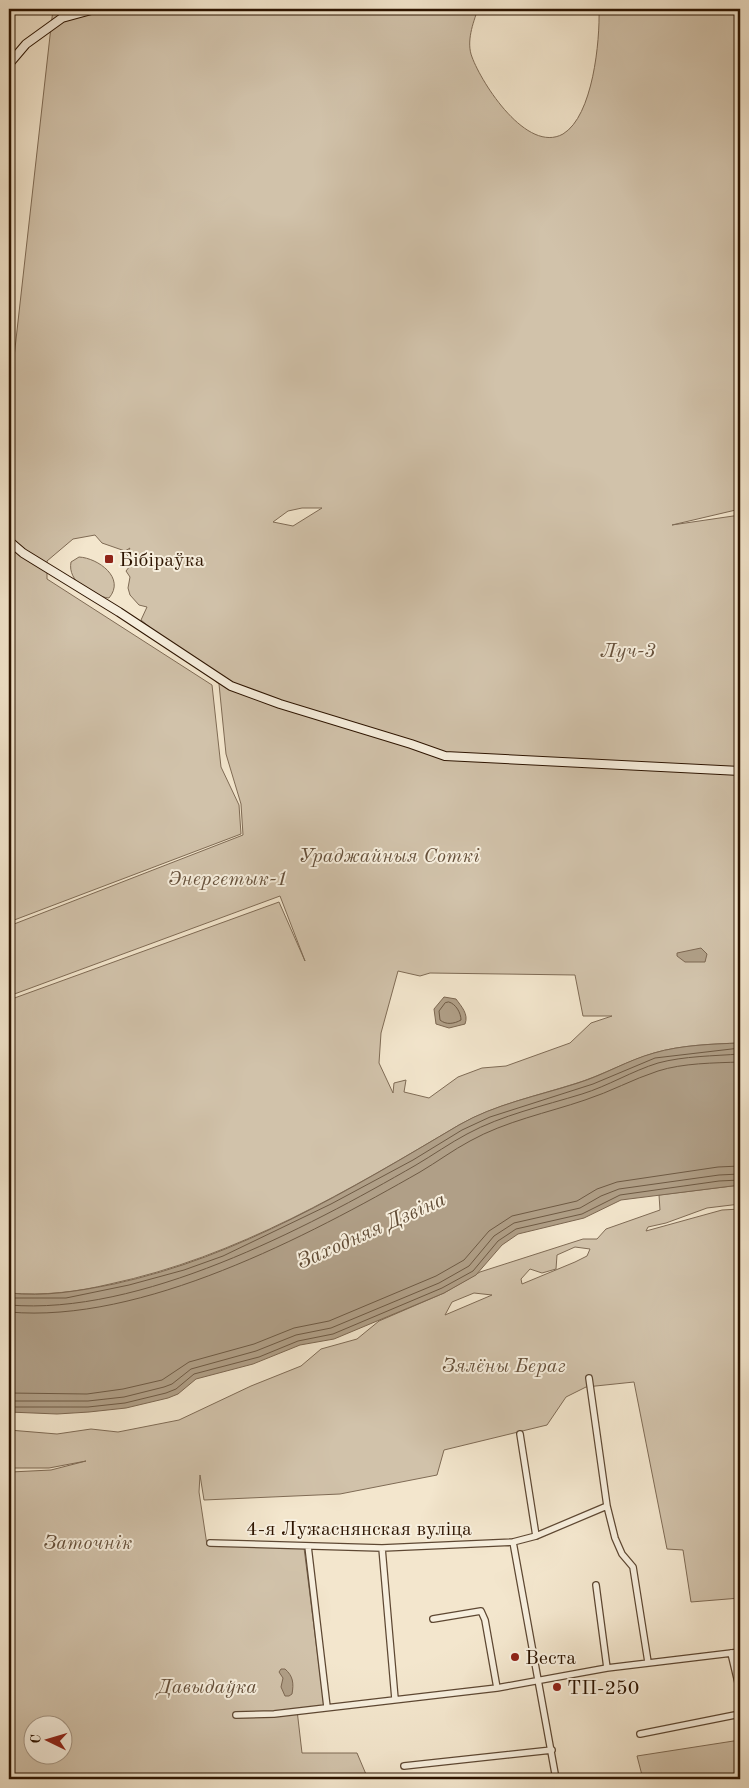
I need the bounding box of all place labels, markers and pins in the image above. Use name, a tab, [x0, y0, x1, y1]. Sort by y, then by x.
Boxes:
place label: Бібіраўка	[119, 551, 205, 571]
marker: Бібіраўка	[103, 553, 115, 565]
place label: Веста	[525, 1649, 576, 1669]
marker: Веста	[509, 1651, 521, 1663]
place label: ТП-250	[567, 1679, 639, 1699]
marker: ТП-250	[551, 1681, 563, 1693]

